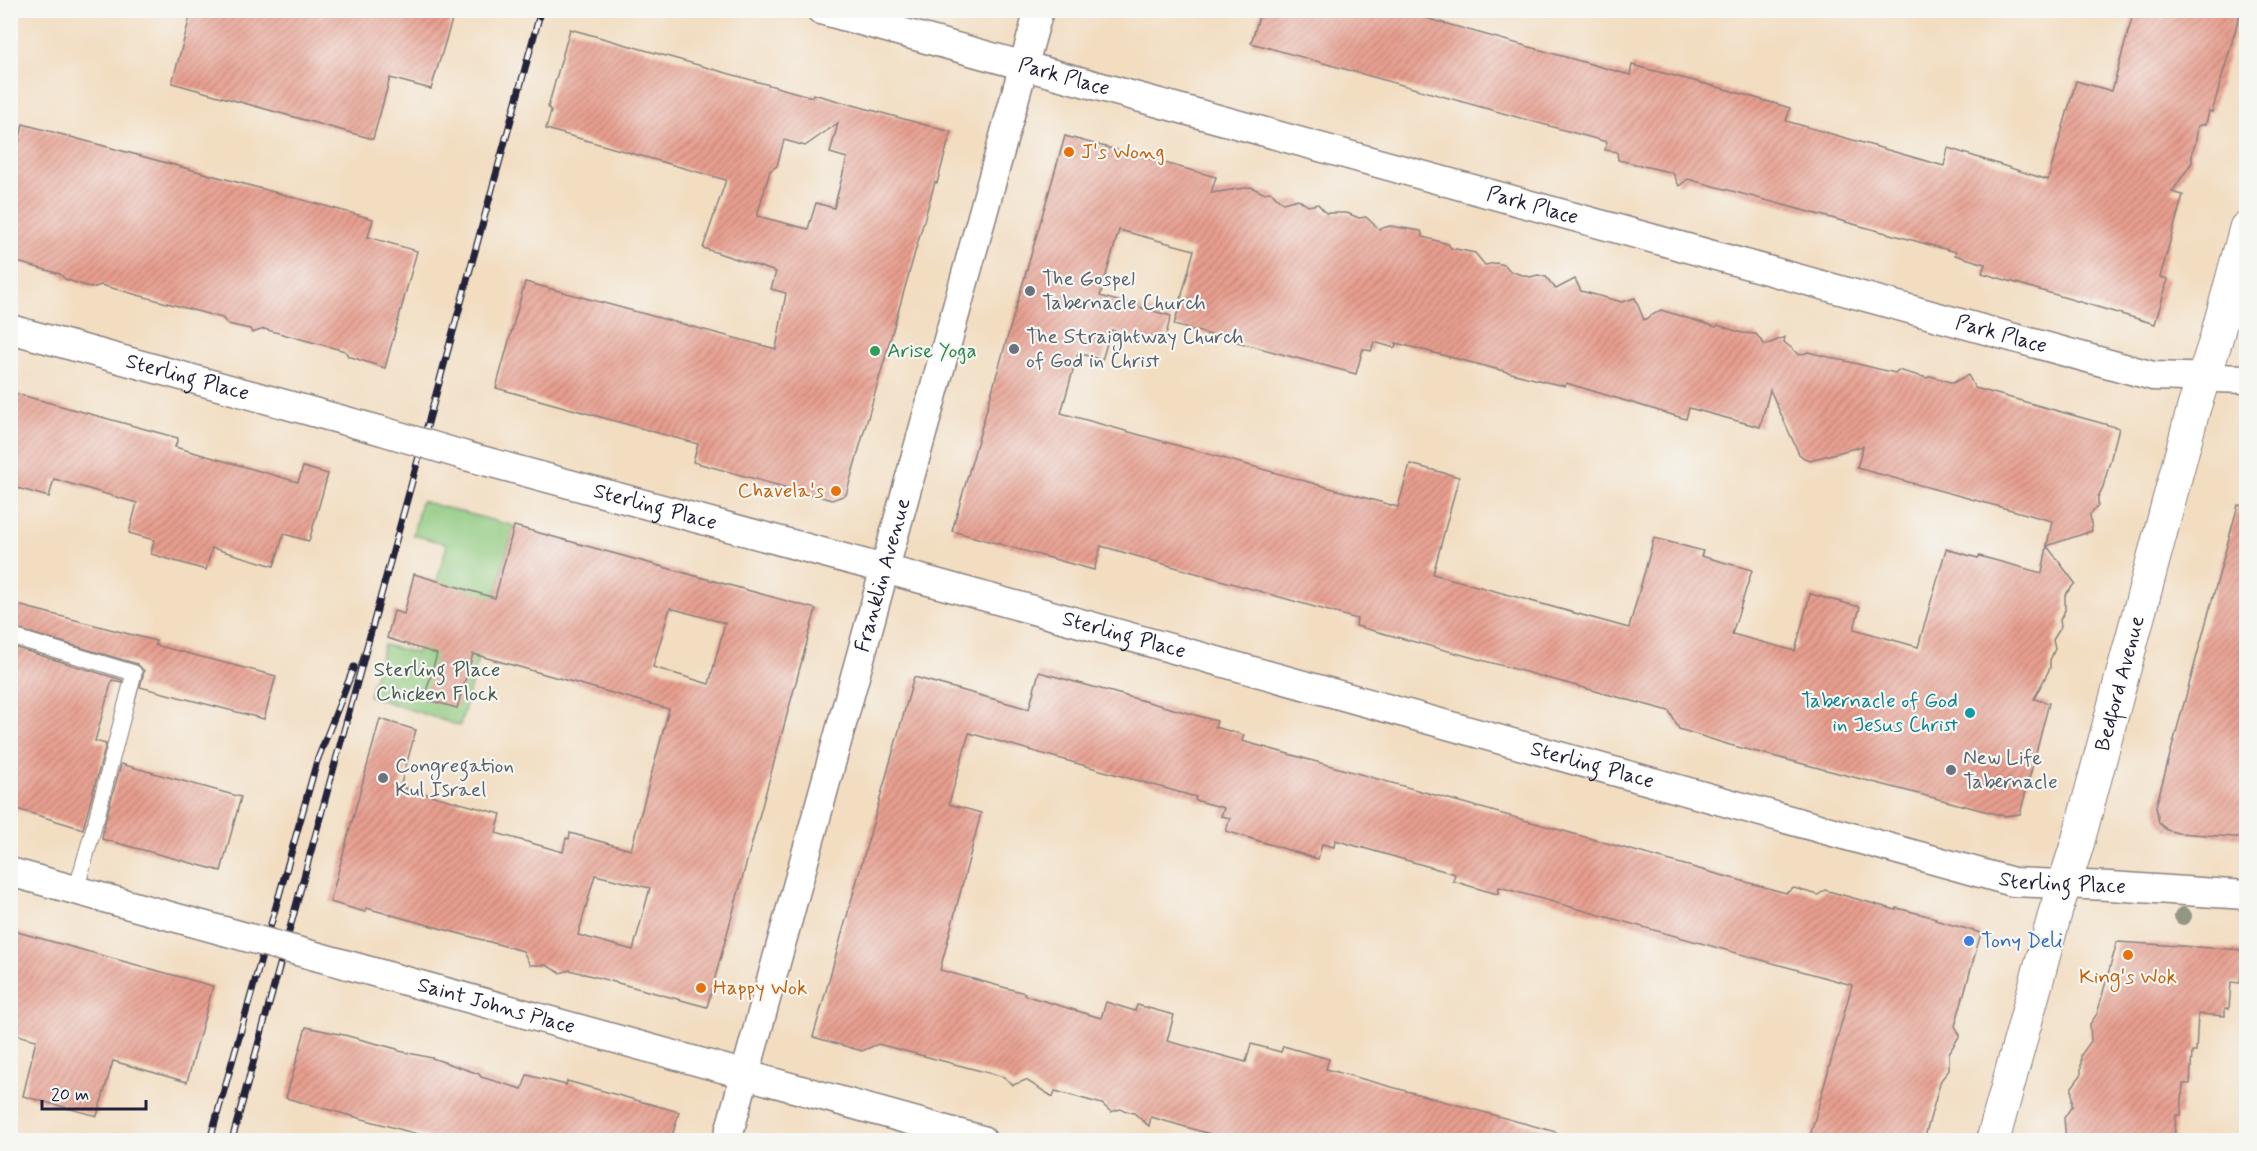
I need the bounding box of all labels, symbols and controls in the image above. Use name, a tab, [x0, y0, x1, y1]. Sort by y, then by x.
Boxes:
street label: Park Place	[1015, 51, 1113, 103]
place label: J's Wong	[1081, 138, 1165, 166]
marker: J's Wong	[1062, 145, 1076, 159]
street label: Park Place	[1484, 180, 1582, 231]
place label: The Gospel Tabernacle Church	[1042, 265, 1206, 317]
marker: The Gospel Tabernacle Church	[1023, 284, 1037, 298]
street label: Park Place	[1952, 308, 2050, 360]
place label: The Straightway Church of God in Christ	[1026, 323, 1244, 375]
place label: Arise Yoga	[887, 337, 977, 365]
marker: The Straightway Church of God in Christ	[1007, 342, 1021, 356]
marker: Arise Yoga	[868, 344, 882, 358]
street label: Sterling Place	[123, 347, 252, 408]
street label: Sterling Place	[590, 477, 720, 537]
place label: Chavela's	[737, 477, 824, 505]
marker: Chavela's	[829, 484, 843, 498]
street label: Franklin Avenue	[848, 495, 918, 655]
street label: Sterling Place	[1059, 605, 1189, 666]
street label: Bedford Avenue	[2089, 613, 2152, 754]
park label: Sterling Place Chicken Flock	[374, 656, 500, 708]
place label: Tabernacle of God in Jesus Christ	[1801, 687, 1958, 739]
marker: Tabernacle of God in Jesus Christ	[1963, 706, 1977, 720]
street label: Sterling Place	[1527, 735, 1657, 796]
place label: New Life Tabernacle	[1963, 744, 2058, 796]
place label: Congregation Kul Israel	[395, 752, 514, 804]
marker: New Life Tabernacle	[1944, 763, 1958, 777]
marker: Congregation Kul Israel	[376, 771, 390, 785]
street label: Sterling Place	[1996, 865, 2127, 901]
place label: Tony Deli	[1981, 927, 2063, 955]
marker: Tony Deli	[1962, 934, 1976, 948]
marker: King's Wok	[2121, 948, 2135, 962]
place label: King's Wok	[2079, 963, 2177, 992]
street label: Saint Johns Place	[414, 971, 578, 1041]
place label: Happy Wok	[713, 974, 807, 1002]
marker: Happy Wok	[694, 981, 708, 995]
scale bar	[42, 1073, 146, 1111]
text: 20 m	[51, 1083, 89, 1107]

